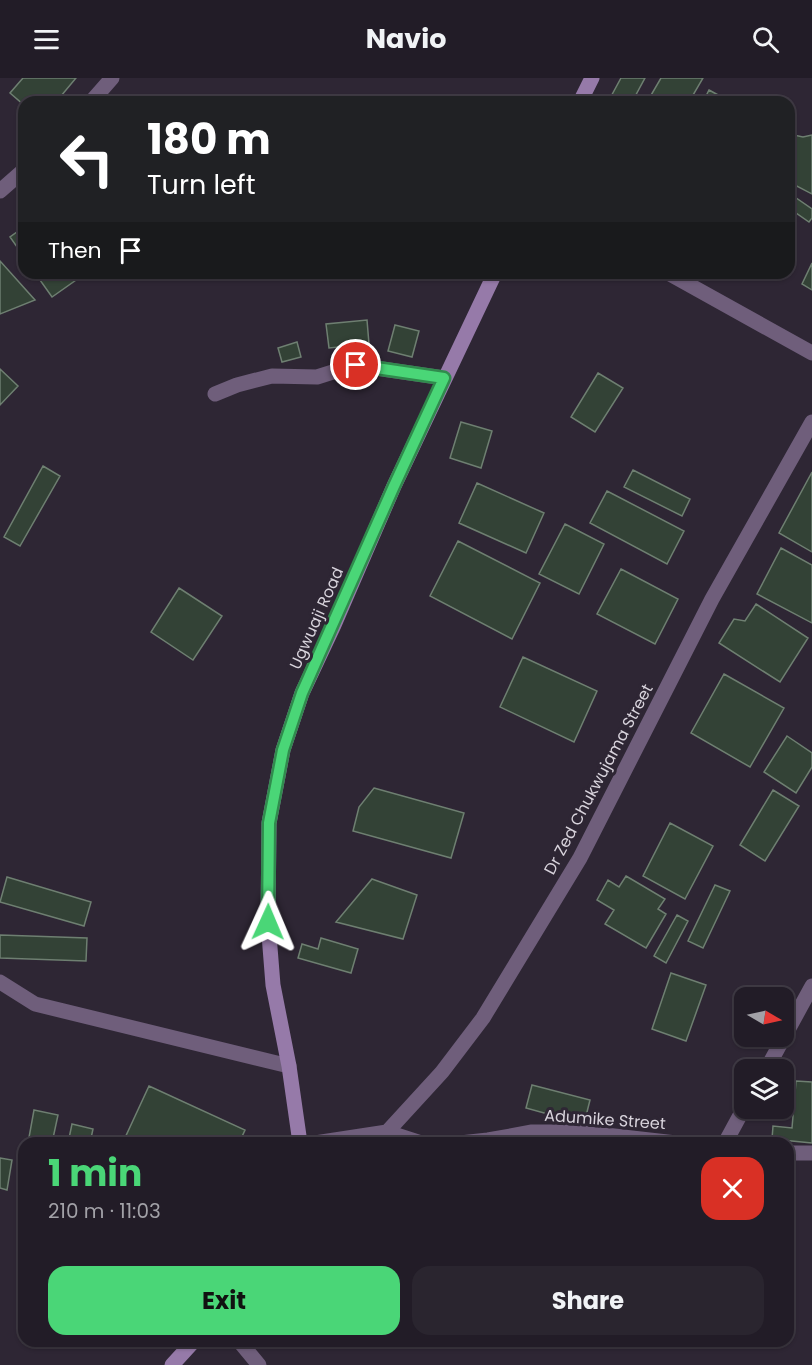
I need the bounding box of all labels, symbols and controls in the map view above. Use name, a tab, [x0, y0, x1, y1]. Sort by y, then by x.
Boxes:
text: Navio	[366, 20, 446, 57]
icon: menu	[30, 23, 63, 56]
icon: search	[749, 23, 782, 56]
text: 180 m	[147, 110, 271, 169]
icon: left	[48, 120, 126, 198]
text: Turn left	[147, 166, 256, 203]
icon: arrive	[114, 234, 147, 267]
text: Then	[48, 235, 102, 266]
pin	[330, 339, 381, 390]
icon: arrive	[339, 348, 372, 381]
street label: Ugwuaji Road	[284, 563, 349, 673]
street label: Dr Zed Chukwujama Street	[538, 680, 659, 879]
position arrow	[236, 890, 300, 954]
north arrow	[734, 987, 794, 1047]
map controls	[734, 987, 794, 1119]
button: layers	[734, 1059, 794, 1119]
street label: Adumike Street	[544, 1104, 667, 1135]
text: 1 min	[48, 1148, 142, 1199]
button: close	[701, 1157, 764, 1220]
text: 210 m · 11:03	[48, 1197, 161, 1225]
button: Exit	[48, 1266, 400, 1335]
button: Share	[412, 1266, 764, 1335]

